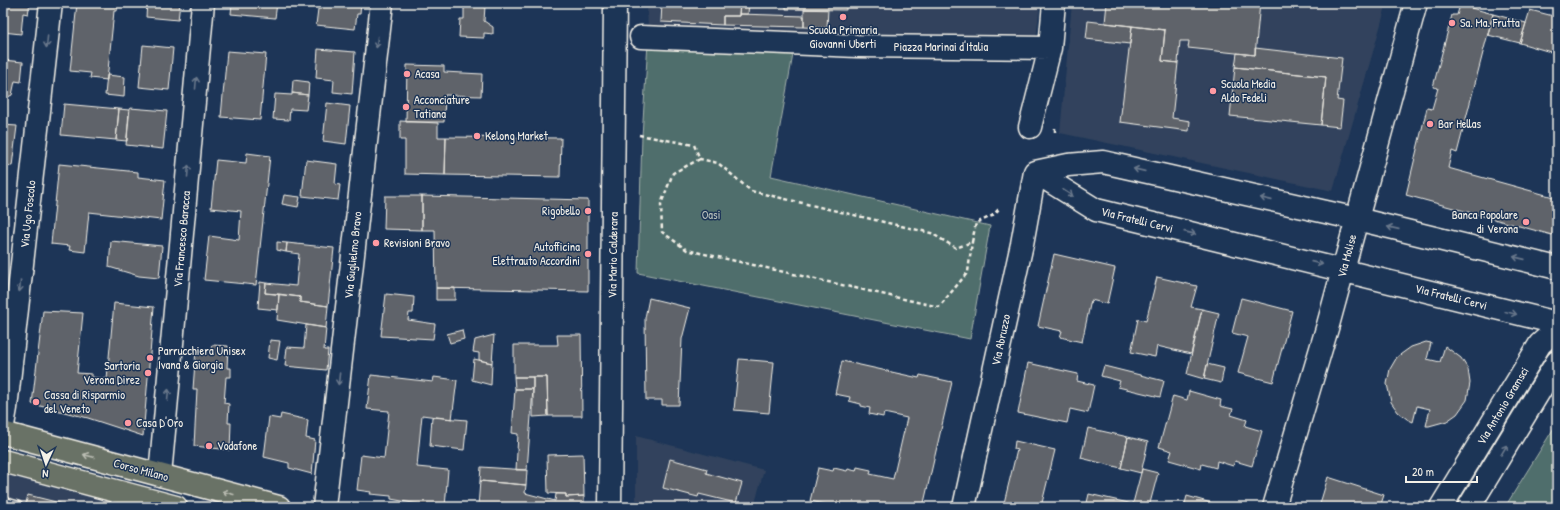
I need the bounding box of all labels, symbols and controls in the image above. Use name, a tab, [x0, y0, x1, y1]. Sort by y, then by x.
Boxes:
marker: Scuola Primaria Giovanni Uberti	[838, 12, 848, 22]
place label: Sa. Ma. Frutta	[1460, 14, 1520, 31]
marker: Sa. Ma. Frutta	[1447, 18, 1457, 28]
place label: Scuola Primaria Giovanni Uberti	[809, 21, 877, 52]
one-way arrow	[43, 35, 51, 48]
one-way arrow	[374, 35, 381, 48]
street label: Piazza Marinai d'Italia	[894, 38, 989, 55]
place label: Acasa	[415, 65, 440, 82]
marker: Acasa	[402, 69, 412, 79]
place label: Scuola Media Aldo Fedeli	[1221, 75, 1276, 106]
one-way arrow	[192, 77, 199, 90]
marker: Scuola Media Aldo Fedeli	[1208, 86, 1218, 96]
place label: Acconciature Tatiana	[414, 91, 470, 122]
marker: Acconciature Tatiana	[401, 102, 411, 112]
place label: Bar Hellas	[1438, 115, 1481, 132]
marker: Bar Hellas	[1425, 119, 1435, 129]
place label: Kelong Market	[485, 127, 549, 144]
marker: Kelong Market	[472, 131, 482, 141]
one-way arrow	[184, 165, 191, 178]
one-way arrow	[1133, 166, 1146, 173]
street label: Via Ugo Foscolo	[15, 179, 40, 249]
one-way arrow	[1062, 189, 1073, 197]
street label: Via Francesco Baracca	[169, 190, 194, 288]
one-way arrow	[1260, 194, 1273, 202]
place label: Rigobello	[542, 202, 580, 219]
street label: Via Fratelli Cervi	[1099, 202, 1175, 237]
marker: Rigobello	[583, 206, 593, 216]
park label: Oasi	[702, 206, 720, 223]
place label: Banca Popolare di Verona	[1452, 206, 1518, 237]
street label: Via Guglielmo Bravo	[339, 210, 366, 299]
street label: Via Mario Calderara	[603, 211, 622, 298]
marker: Banca Popolare di Verona	[1521, 217, 1531, 227]
one-way arrow	[1387, 223, 1400, 231]
one-way arrow	[1183, 230, 1196, 238]
street label: Via Molise	[1333, 232, 1360, 279]
place label: Revisioni Bravo	[384, 234, 450, 251]
marker: Revisioni Bravo	[371, 238, 381, 248]
place label: Autofficina Elettrauto Accordini	[493, 238, 580, 269]
marker: Autofficina Elettrauto Accordini	[583, 249, 593, 259]
one-way arrow	[1513, 254, 1526, 261]
one-way arrow	[1310, 260, 1323, 268]
one-way arrow	[16, 279, 24, 292]
street label: Via Fratelli Cervi	[1413, 279, 1489, 314]
one-way arrow	[1504, 309, 1517, 317]
street label: Via Abruzzo	[987, 312, 1014, 367]
place label: Parrucchiera Unisex Ivana & Giorgia	[158, 342, 246, 373]
marker: Parrucchiera Unisex Ivana & Giorgia	[145, 353, 155, 363]
place label: Sartoria Verona Direz	[83, 357, 140, 388]
street label: Via Antonio Gramsci	[1473, 364, 1533, 448]
marker: Sartoria Verona Direz	[143, 368, 153, 378]
one-way arrow	[336, 372, 343, 385]
place label: Cassa di Risparmio del Veneto	[44, 386, 125, 417]
one-way arrow	[164, 388, 171, 401]
marker: Cassa di Risparmio del Veneto	[31, 397, 41, 407]
place label: Casa D'Oro	[136, 414, 183, 431]
marker: Casa D'Oro	[123, 418, 133, 428]
place label: Vodafone	[217, 437, 258, 454]
marker: Vodafone	[204, 441, 214, 451]
north arrow	[26, 444, 66, 484]
one-way arrow	[1500, 444, 1508, 456]
one-way arrow	[82, 452, 95, 459]
street label: Corso Milano	[112, 454, 171, 485]
scale bar	[1406, 458, 1477, 484]
text: 20 m	[1412, 463, 1434, 480]
text: N	[42, 467, 49, 481]
one-way arrow	[221, 489, 234, 496]

